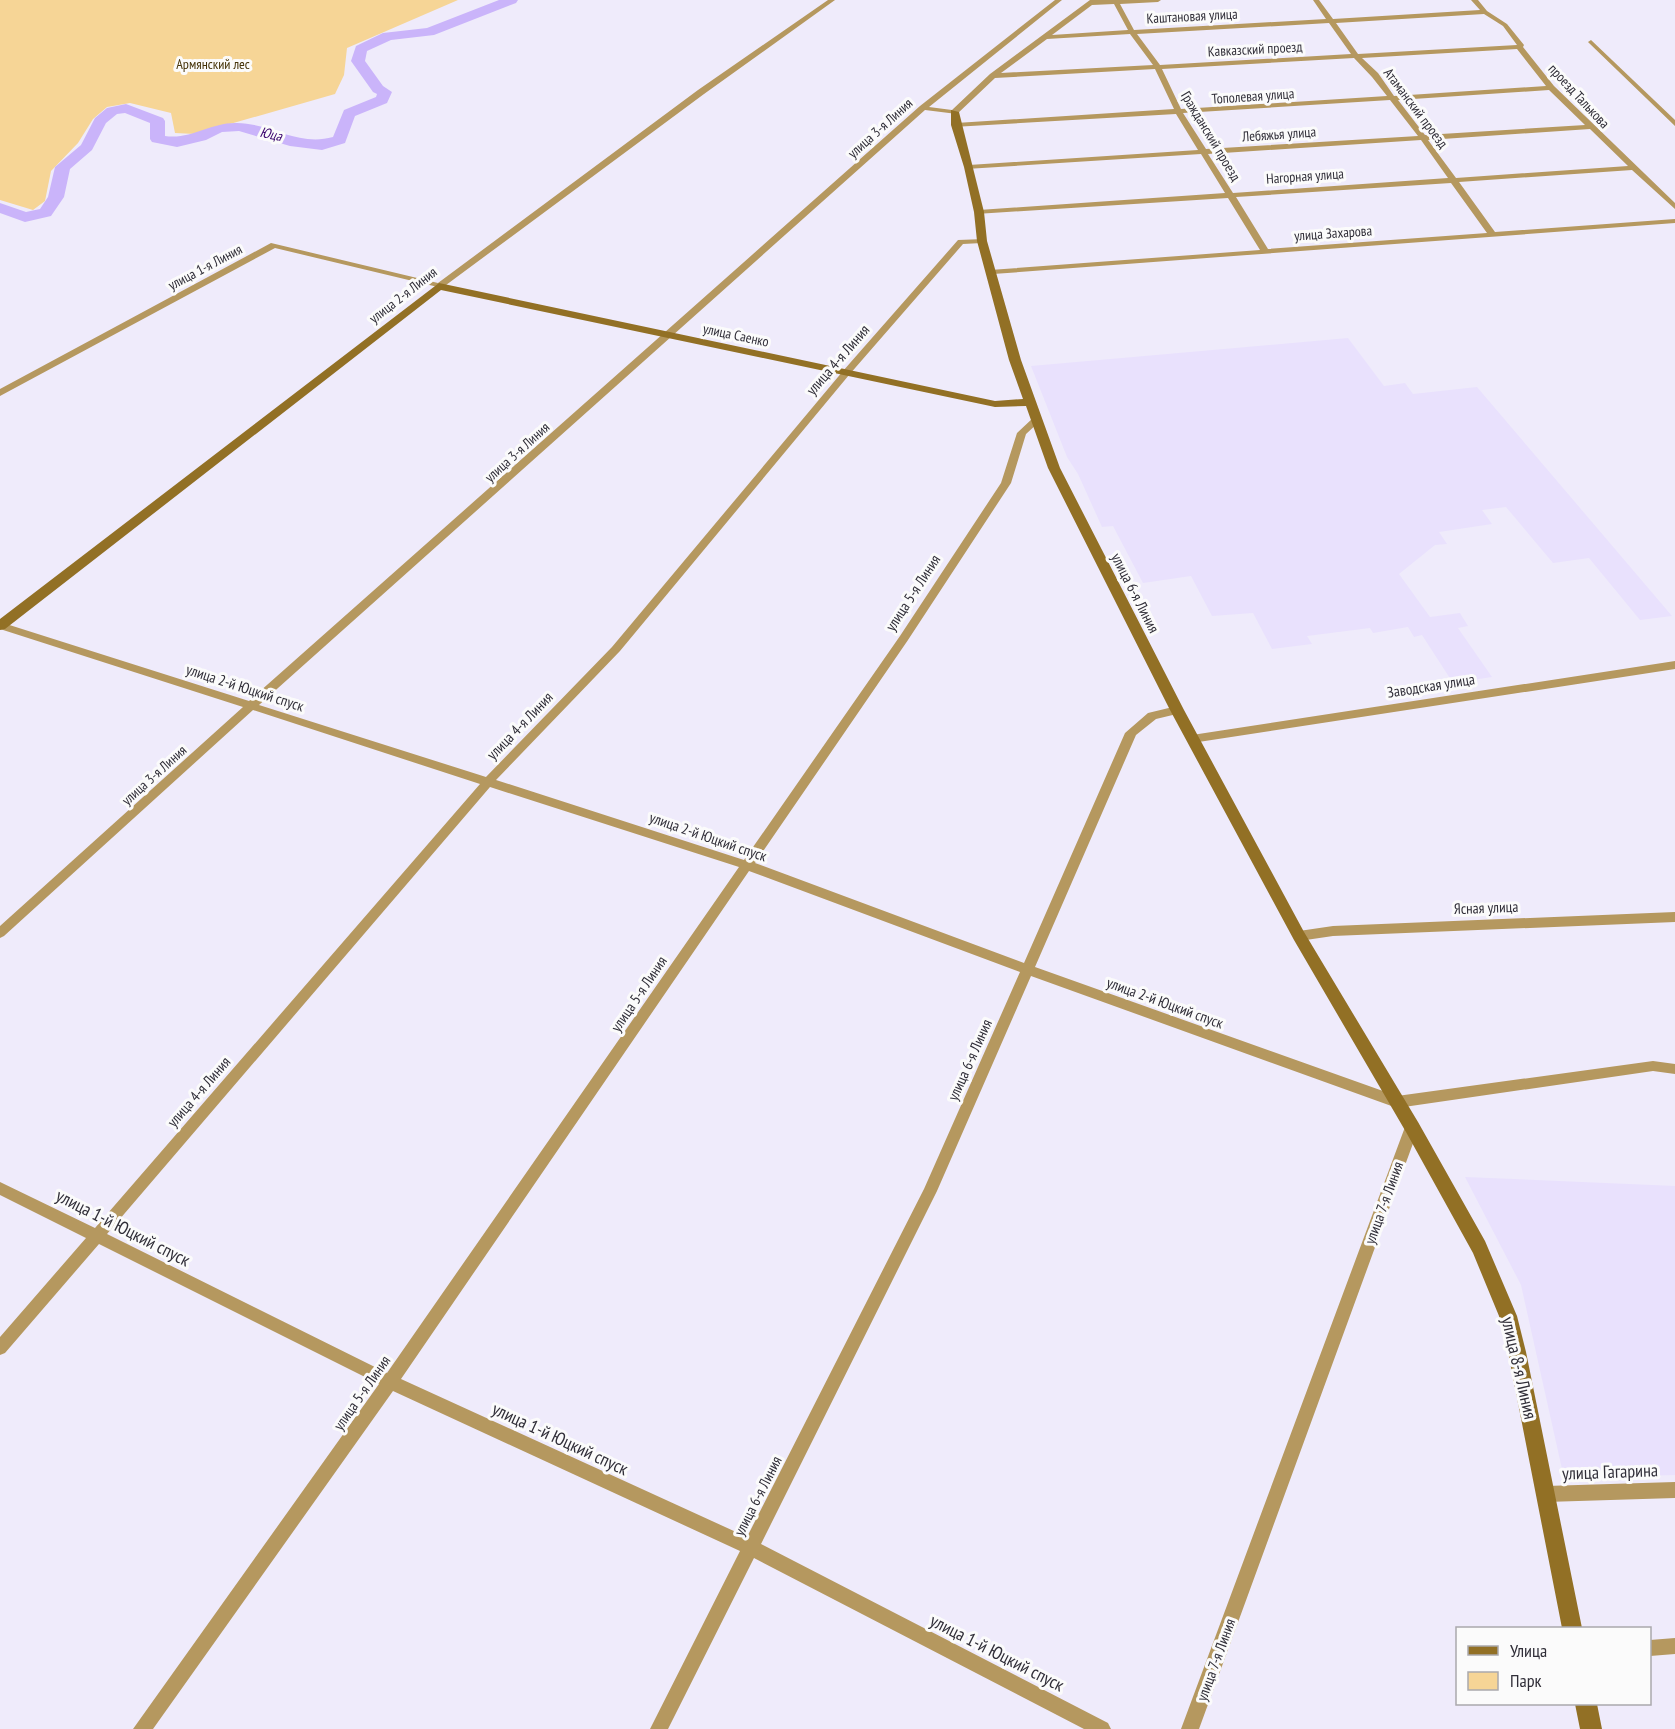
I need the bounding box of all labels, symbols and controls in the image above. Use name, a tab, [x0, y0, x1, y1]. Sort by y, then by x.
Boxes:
street label: Каштановая улица	[1146, 5, 1238, 27]
street label: Кавказский проезд	[1207, 38, 1303, 60]
park label: Армянский лес	[176, 55, 250, 73]
street label: проезд Талькова	[1545, 60, 1613, 132]
street label: Атаманский проезд	[1380, 64, 1452, 152]
street label: Тополевая улица	[1211, 84, 1295, 108]
street label: Гражданский проезд	[1177, 88, 1245, 184]
street label: улица 3-я Линия	[844, 94, 916, 162]
street label: Лебяжья улица	[1240, 122, 1317, 146]
water label: Юца	[258, 123, 285, 145]
street label: Нагорная улица	[1265, 164, 1345, 188]
street label: улица Захарова	[1293, 221, 1373, 245]
street label: улица 1-я Линия	[165, 240, 245, 294]
street label: улица 2-я Линия	[365, 263, 441, 327]
street label: улица Саенко	[701, 319, 771, 351]
street label: улица 4-я Линия	[802, 320, 873, 399]
street label: улица 3-я Линия	[481, 418, 553, 486]
street label: улица 6-я Линия	[1107, 550, 1164, 636]
street label: улица 5-я Линия	[881, 551, 944, 634]
street label: улица 2-й Юцкий спуск	[184, 659, 307, 716]
street label: Заводская улица	[1386, 669, 1476, 702]
street label: улица 4-я Линия	[483, 688, 557, 764]
street label: улица 3-я Линия	[118, 741, 190, 809]
street label: улица 2-й Юцкий спуск	[647, 808, 770, 866]
street label: Ясная улица	[1453, 897, 1519, 918]
street label: улица 5-я Линия	[606, 952, 671, 1035]
street label: улица 2-й Юцкий спуск	[1104, 973, 1226, 1033]
street label: улица 6-я Линия	[943, 1016, 996, 1103]
street label: улица 4-я Линия	[163, 1052, 234, 1131]
street label: улица 7-я Линия	[1360, 1159, 1407, 1247]
street label: улица 1-й Юцкий спуск	[52, 1184, 194, 1271]
street label: улица 8-я Линия	[1497, 1314, 1542, 1421]
street label: улица 5-я Линия	[329, 1351, 394, 1434]
street label: улица 1-й Юцкий спуск	[489, 1397, 632, 1480]
street label: улица 6-я Линия	[729, 1453, 786, 1539]
street label: улица Гагарина	[1562, 1458, 1658, 1485]
street label: улица 1-й Юцкий спуск	[926, 1609, 1068, 1696]
street label: улица 7-я Линия	[1192, 1616, 1239, 1704]
legend	[1456, 1627, 1651, 1705]
text: Улица	[1510, 1639, 1547, 1662]
text: Парк	[1510, 1669, 1541, 1692]

